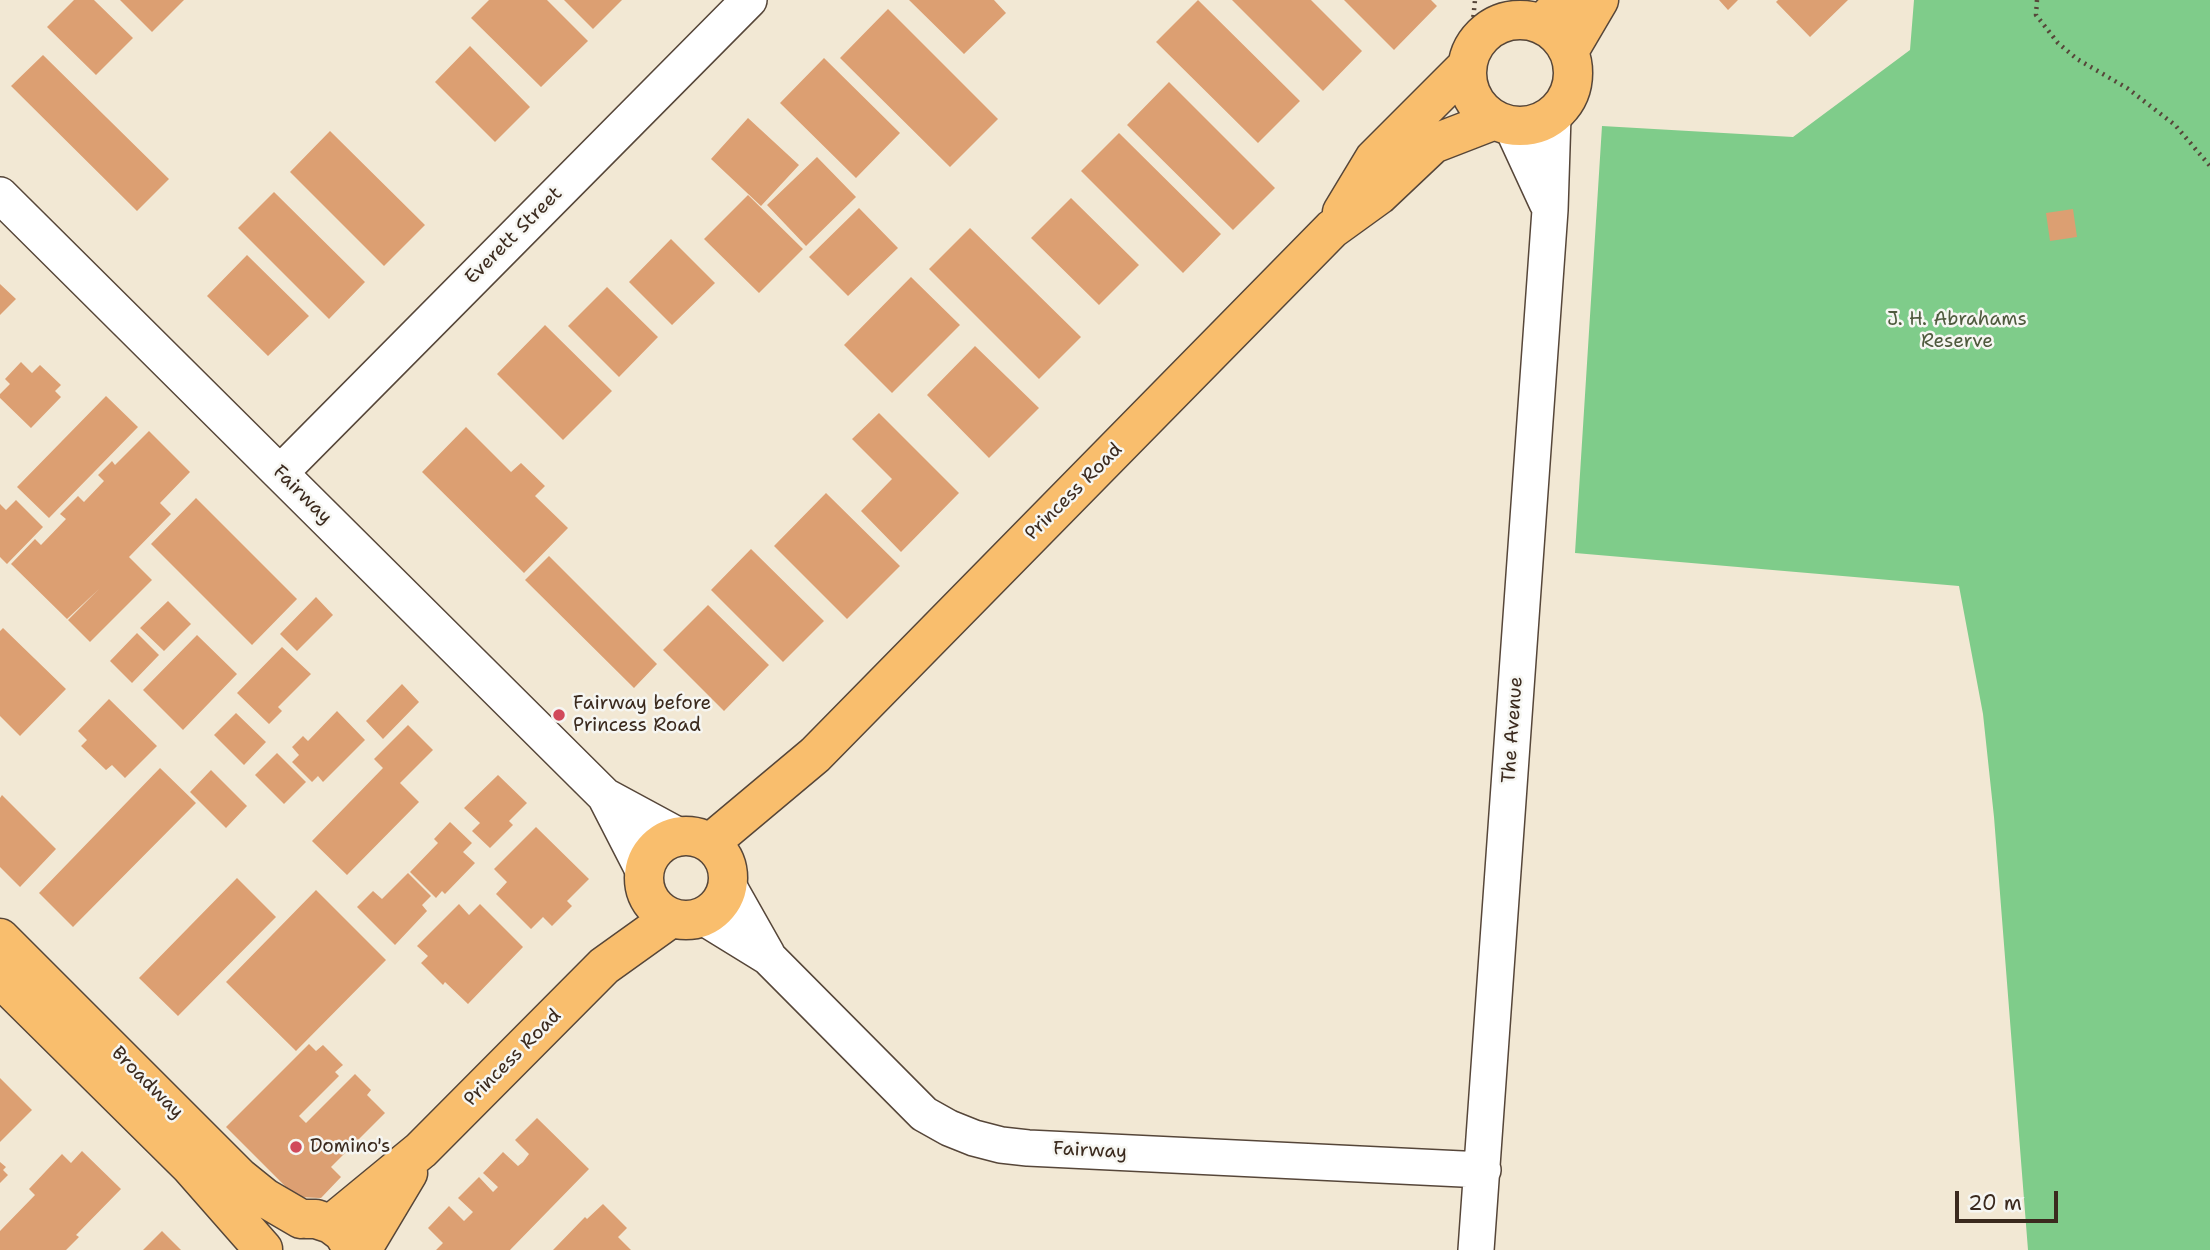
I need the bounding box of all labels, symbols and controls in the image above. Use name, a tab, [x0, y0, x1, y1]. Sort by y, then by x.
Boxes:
street label: Everett Street	[461, 183, 567, 289]
park label: J. H. Abrahams Reserve	[1887, 309, 2027, 353]
street label: Princess Road	[1021, 439, 1127, 545]
street label: Fairway	[268, 461, 336, 529]
street label: The Avenue	[1498, 676, 1528, 784]
place label: Fairway before Princess Road	[573, 693, 711, 737]
marker: Fairway before Princess Road	[551, 707, 567, 723]
street label: Princess Road	[460, 1005, 566, 1111]
street label: Broadway	[106, 1042, 188, 1124]
place label: Domino's	[310, 1136, 390, 1158]
street label: Fairway	[1052, 1138, 1128, 1164]
marker: Domino's	[288, 1139, 304, 1155]
scale bar	[1958, 1176, 2061, 1220]
text: 20 m	[1968, 1189, 2022, 1217]

